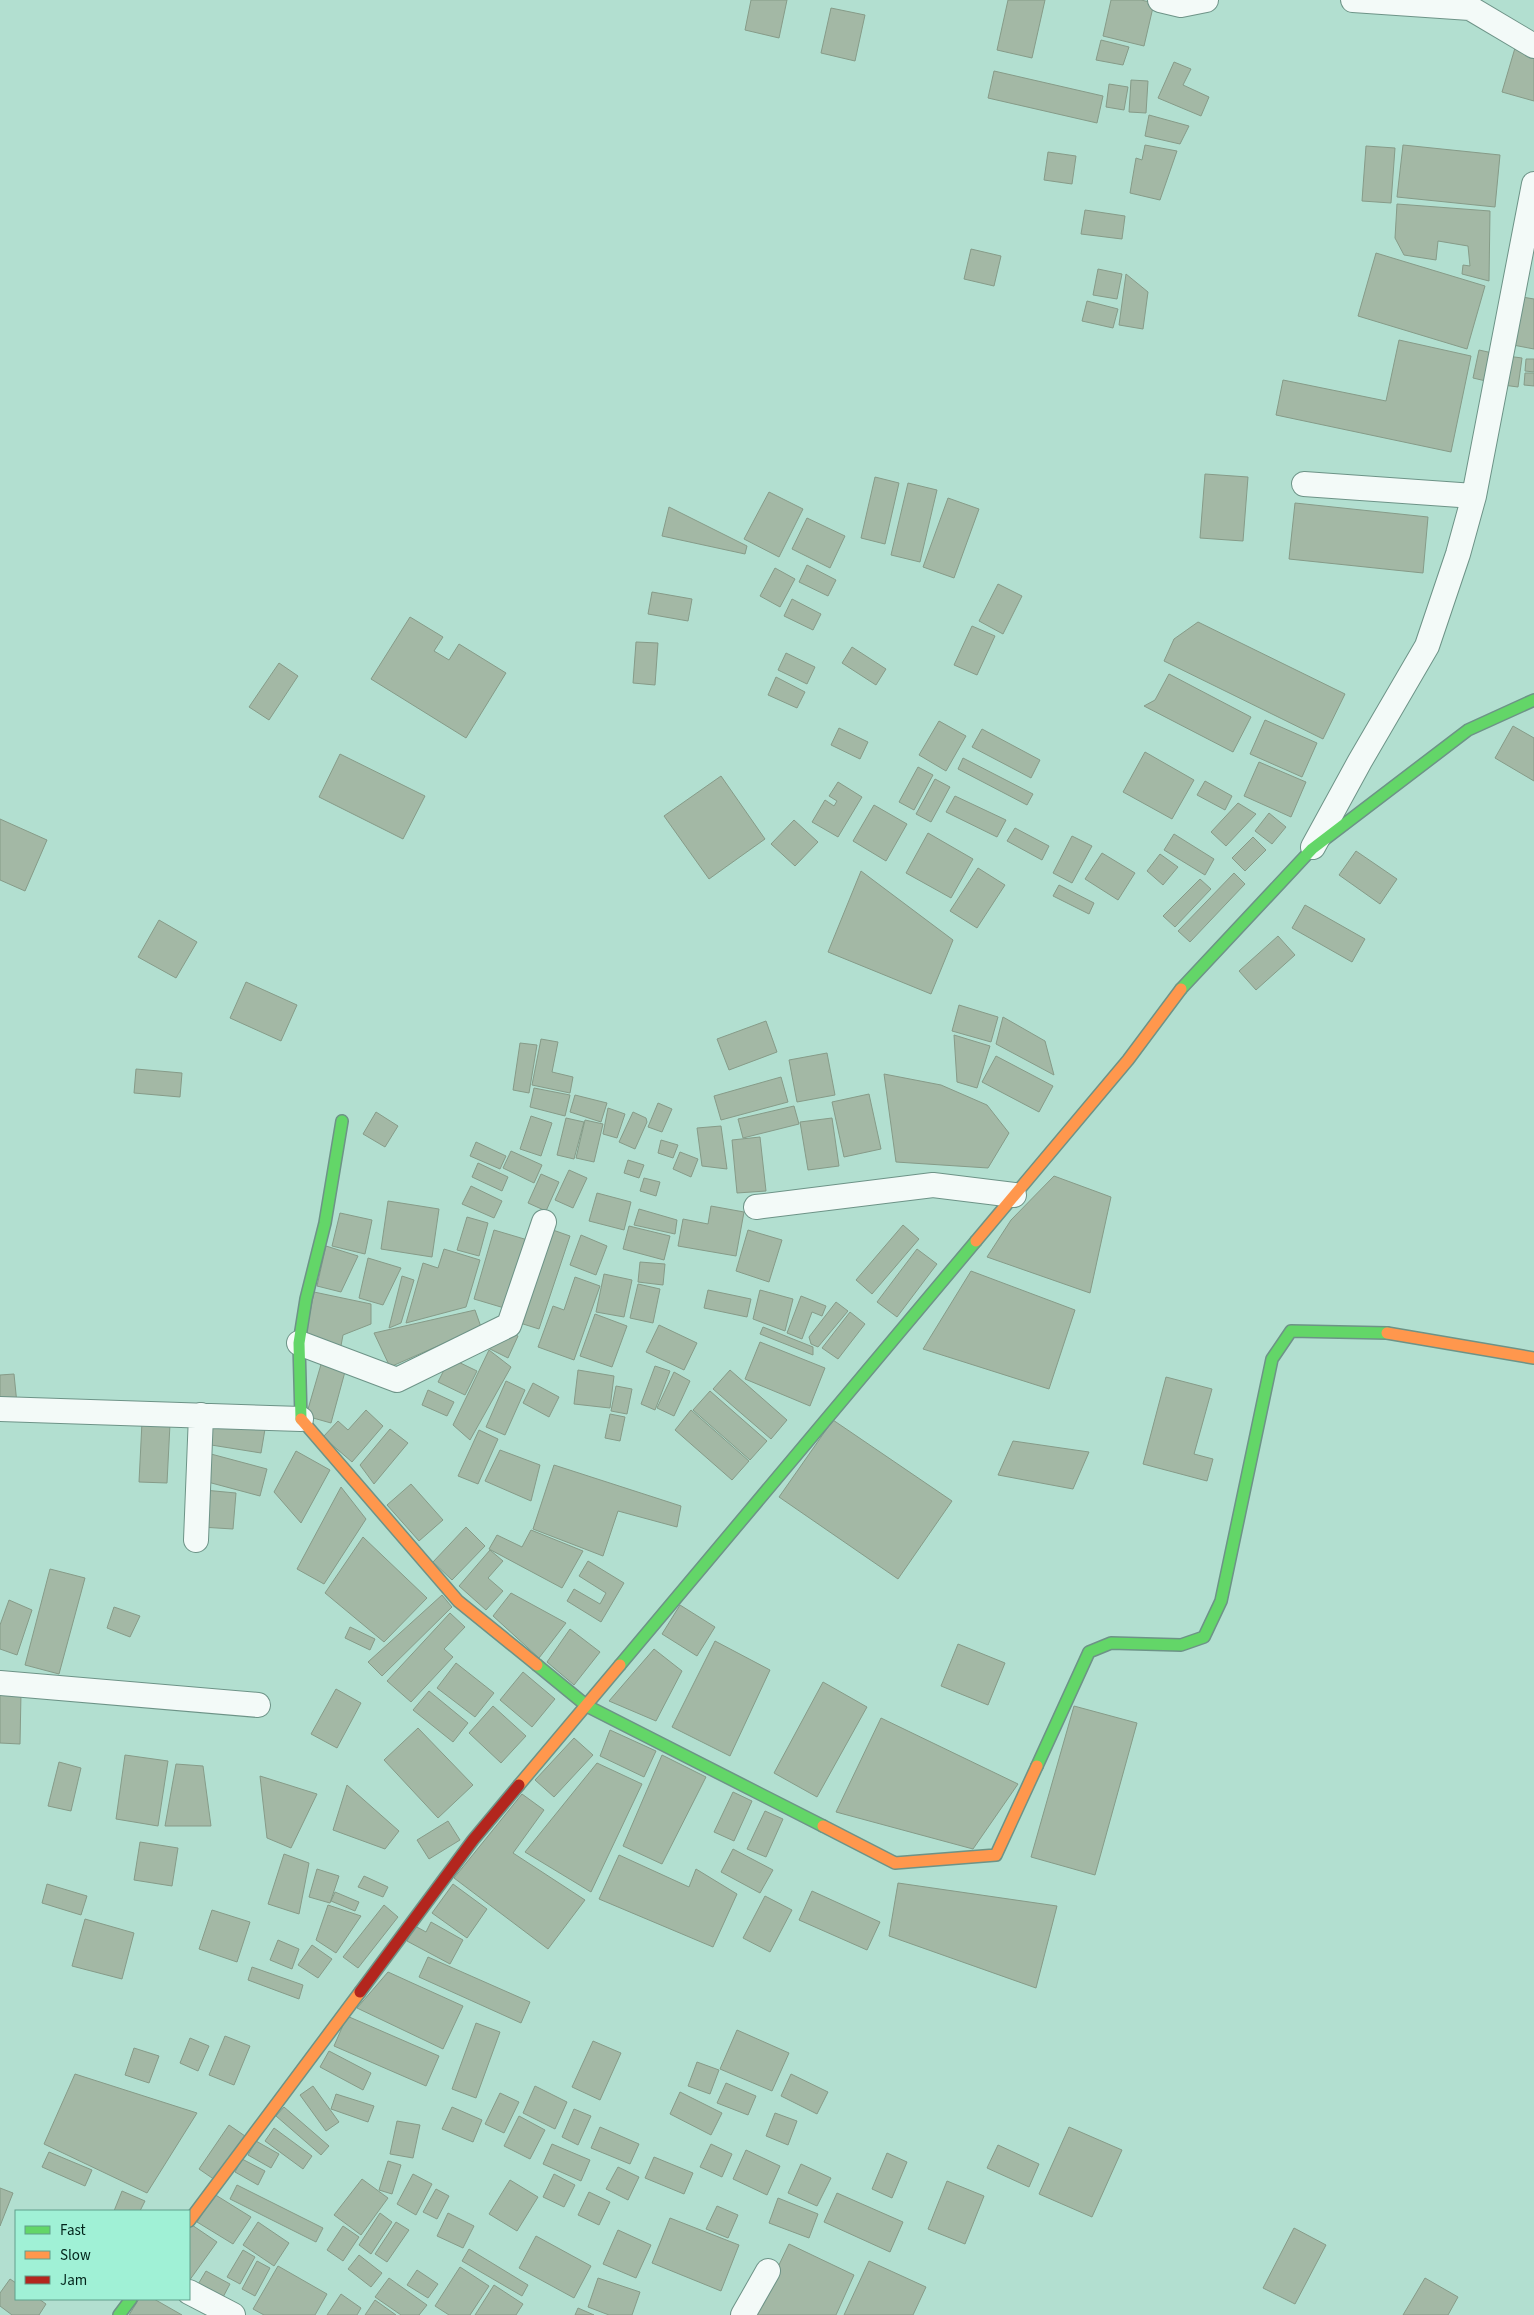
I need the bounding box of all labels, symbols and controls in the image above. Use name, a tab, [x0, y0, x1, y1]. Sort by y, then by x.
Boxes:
legend	[15, 2210, 190, 2300]
text: Fast	[60, 2220, 86, 2241]
text: Slow	[60, 2245, 91, 2266]
text: Jam	[60, 2270, 87, 2291]

